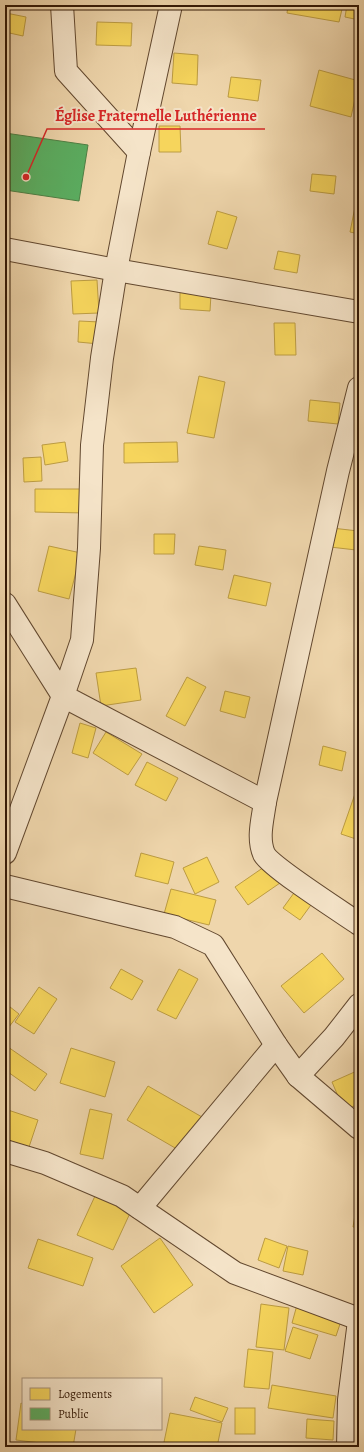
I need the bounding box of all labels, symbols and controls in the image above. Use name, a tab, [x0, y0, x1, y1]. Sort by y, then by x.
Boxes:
callout: Église Fraternelle Luthérienne	[47, 101, 265, 129]
text: Église Fraternelle Luthérienne	[55, 105, 257, 127]
legend	[22, 1378, 162, 1430]
text: Logements	[58, 1386, 112, 1402]
text: Public	[58, 1406, 89, 1422]

